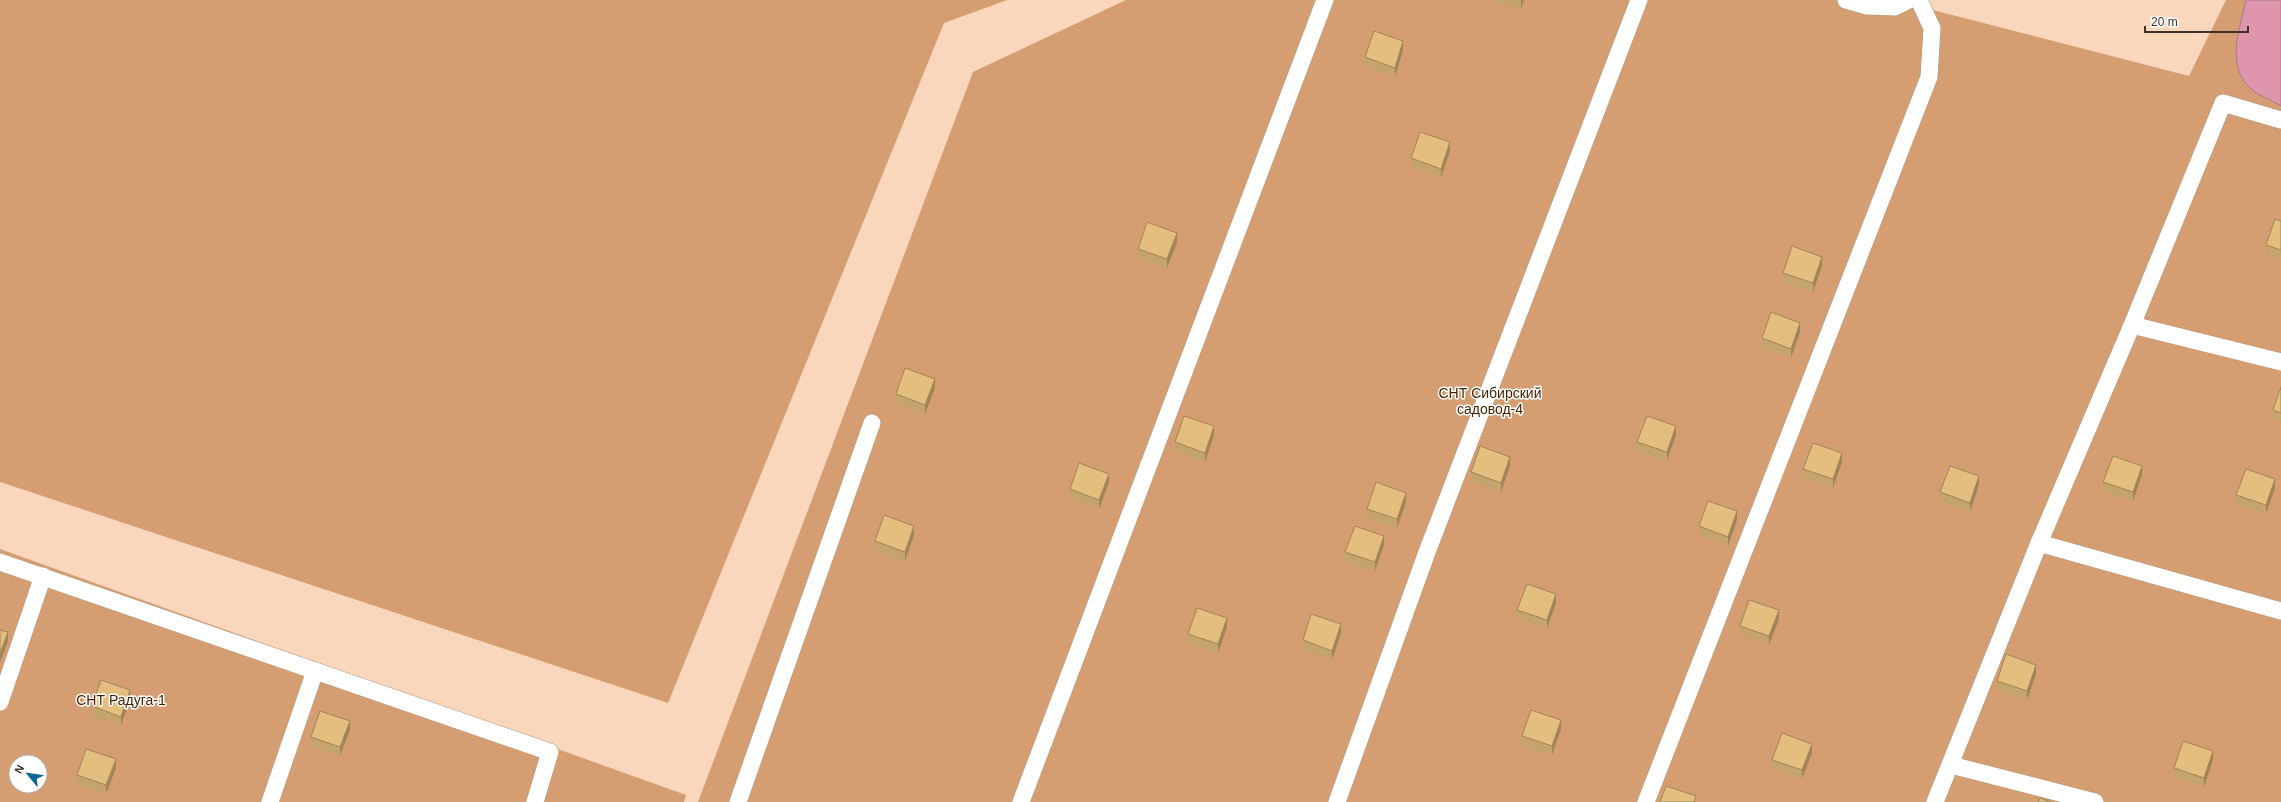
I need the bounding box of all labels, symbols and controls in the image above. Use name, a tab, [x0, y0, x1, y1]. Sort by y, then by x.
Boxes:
scale bar	[2145, 8, 2248, 34]
text: 20 m	[2151, 15, 2178, 29]
park label: СНТ Сибирский садовод-4	[1439, 385, 1541, 417]
park label: СНТ Радуга-1	[76, 692, 166, 708]
north arrow	[8, 754, 48, 794]
text: N	[12, 763, 26, 776]

